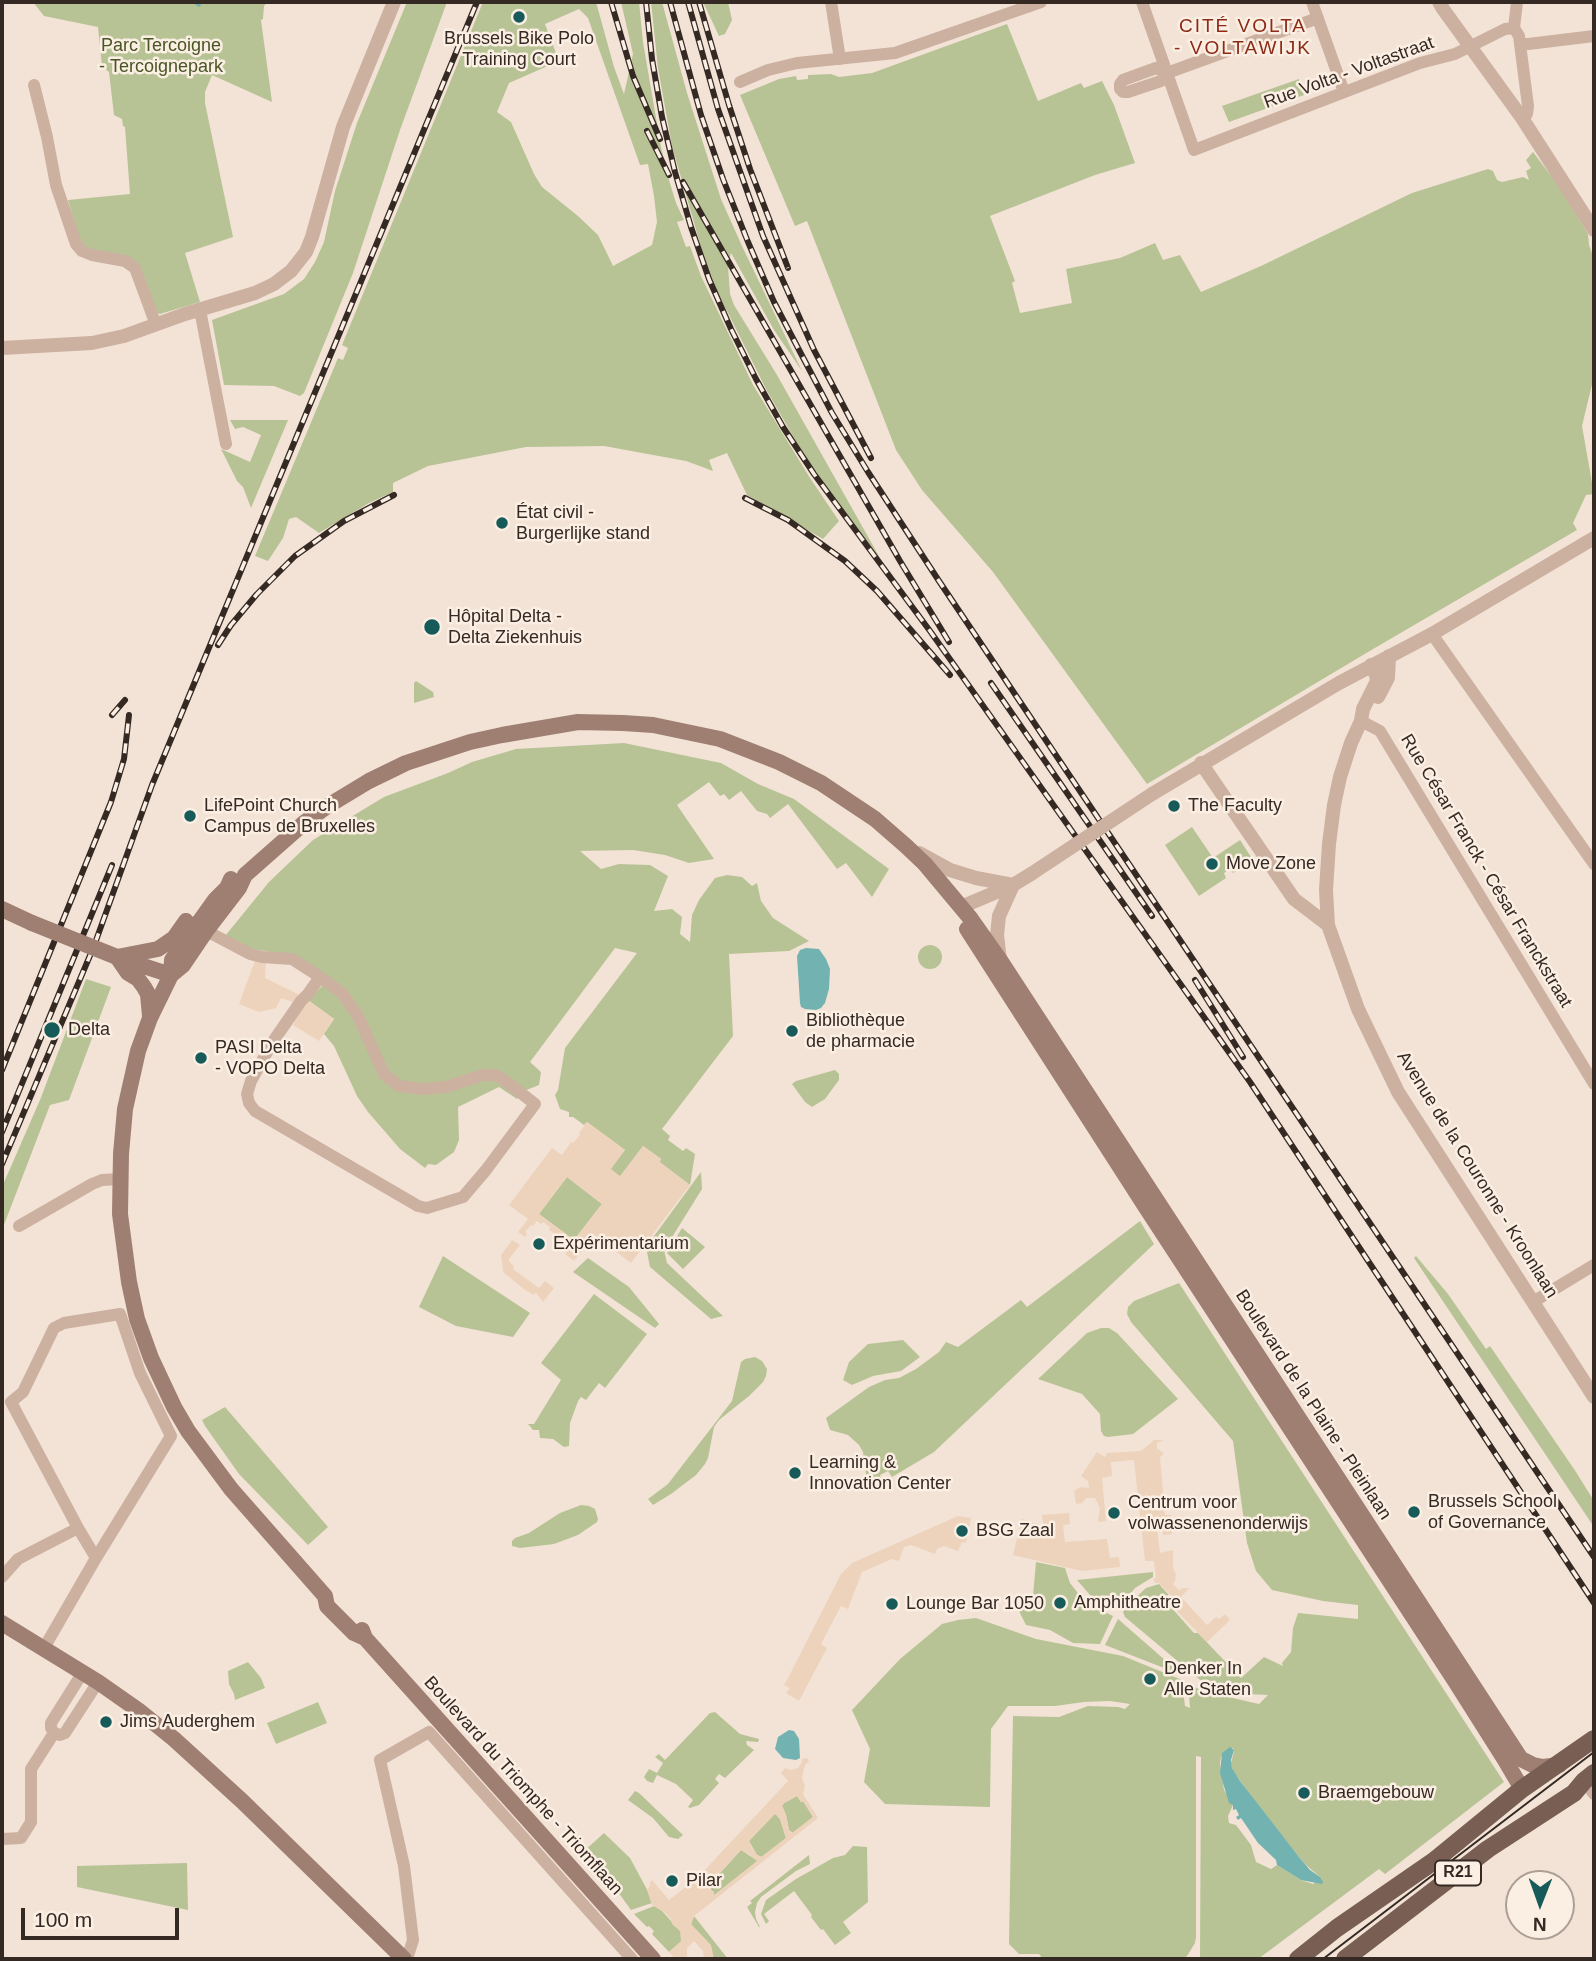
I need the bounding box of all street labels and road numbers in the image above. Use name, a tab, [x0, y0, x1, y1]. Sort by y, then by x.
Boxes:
street label: Rue Volta - Voltastraat	[1261, 32, 1437, 114]
street label: Rue César Franck - César Franckstraat	[1396, 730, 1576, 1012]
street label: Avenue de la Couronne - Kroonlaan	[1392, 1048, 1562, 1302]
street label: Boulevard de la Plaine - Pleinlaan	[1230, 1286, 1396, 1524]
street label: Boulevard du Triomphe - Triomflaan	[419, 1672, 627, 1900]
road number: R21	[1435, 1860, 1481, 1885]

